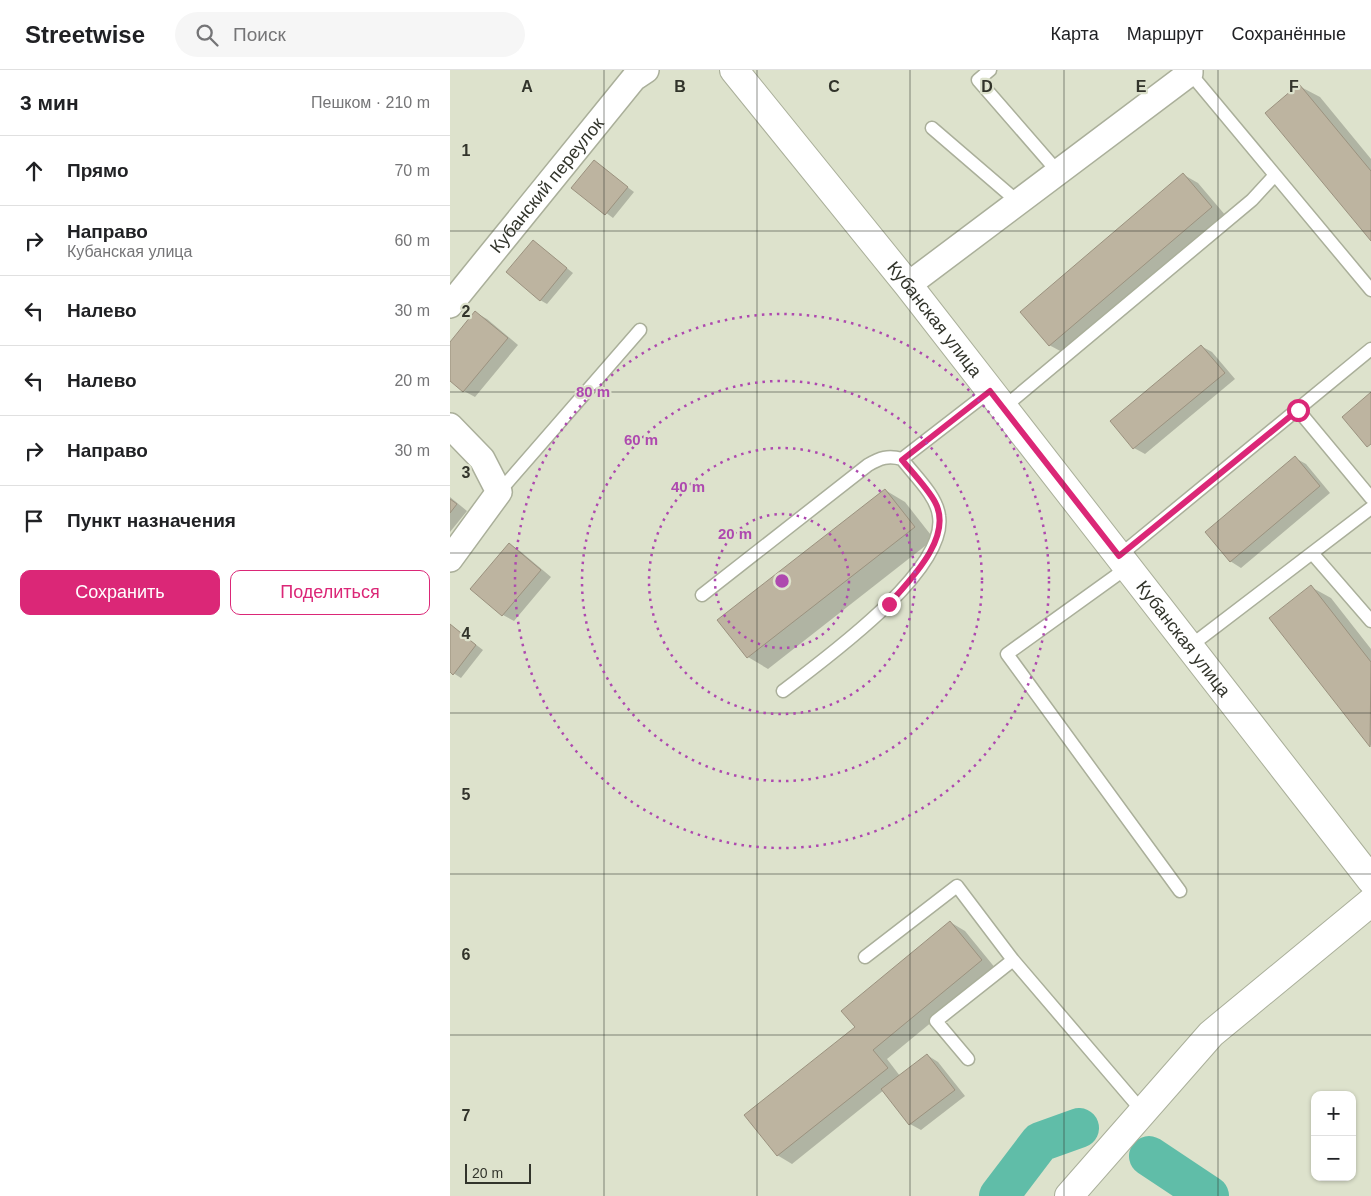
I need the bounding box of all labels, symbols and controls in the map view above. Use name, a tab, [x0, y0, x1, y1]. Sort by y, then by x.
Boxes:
search box	[175, 12, 525, 57]
text: Streetwise	[25, 21, 145, 48]
icon: search	[193, 21, 221, 49]
text: Поиск	[233, 24, 286, 45]
text: Карта	[1051, 24, 1099, 44]
text: Маршрут	[1127, 24, 1203, 44]
text: Сохранённые	[1231, 24, 1346, 44]
text: A	[521, 78, 533, 95]
text: B	[674, 78, 686, 95]
text: C	[828, 78, 840, 95]
text: D	[981, 78, 993, 95]
text: E	[1136, 78, 1147, 95]
text: F	[1289, 78, 1299, 95]
text: 3 мин	[20, 91, 79, 114]
text: Пешком · 210 m	[311, 94, 430, 111]
street label: Кубанский переулок	[486, 114, 608, 257]
text: 1	[462, 142, 471, 159]
icon: ahead	[20, 157, 48, 185]
text: Прямо	[67, 160, 129, 181]
text: 70 m	[394, 162, 430, 179]
text: Направо	[67, 221, 148, 242]
icon: right	[20, 227, 48, 255]
text: 60 m	[394, 232, 430, 249]
text: Кубанская улица	[67, 243, 192, 260]
street label: Кубанская улица	[883, 258, 987, 382]
icon: left	[20, 297, 48, 325]
text: Налево	[67, 300, 137, 321]
text: 30 m	[394, 302, 430, 319]
text: 2	[462, 303, 471, 320]
icon: left	[20, 367, 48, 395]
text: Налево	[67, 370, 137, 391]
text: 20 m	[394, 372, 430, 389]
text: 80 m	[576, 383, 610, 400]
route start	[1287, 399, 1310, 422]
text: 60 m	[624, 431, 658, 448]
icon: right	[20, 437, 48, 465]
text: Направо	[67, 440, 148, 461]
text: 30 m	[394, 442, 430, 459]
text: 3	[462, 464, 471, 481]
text: 40 m	[671, 478, 705, 495]
icon: arrive	[20, 507, 48, 535]
text: Пункт назначения	[67, 510, 236, 531]
text: 20 m	[718, 525, 752, 542]
button: Сохранить	[20, 570, 220, 615]
button: Поделиться	[230, 570, 430, 615]
centre of rings	[773, 572, 791, 590]
street label: Кубанская улица	[1132, 577, 1235, 702]
route end	[878, 593, 901, 616]
text: 4	[462, 625, 471, 642]
text: 5	[462, 786, 471, 803]
text: 6	[462, 946, 471, 963]
map controls	[1311, 1091, 1356, 1181]
button: +	[1311, 1091, 1356, 1136]
text: 7	[462, 1107, 471, 1124]
button: −	[1311, 1136, 1356, 1181]
scale bar	[465, 1161, 531, 1184]
text: 20 m	[472, 1165, 503, 1181]

